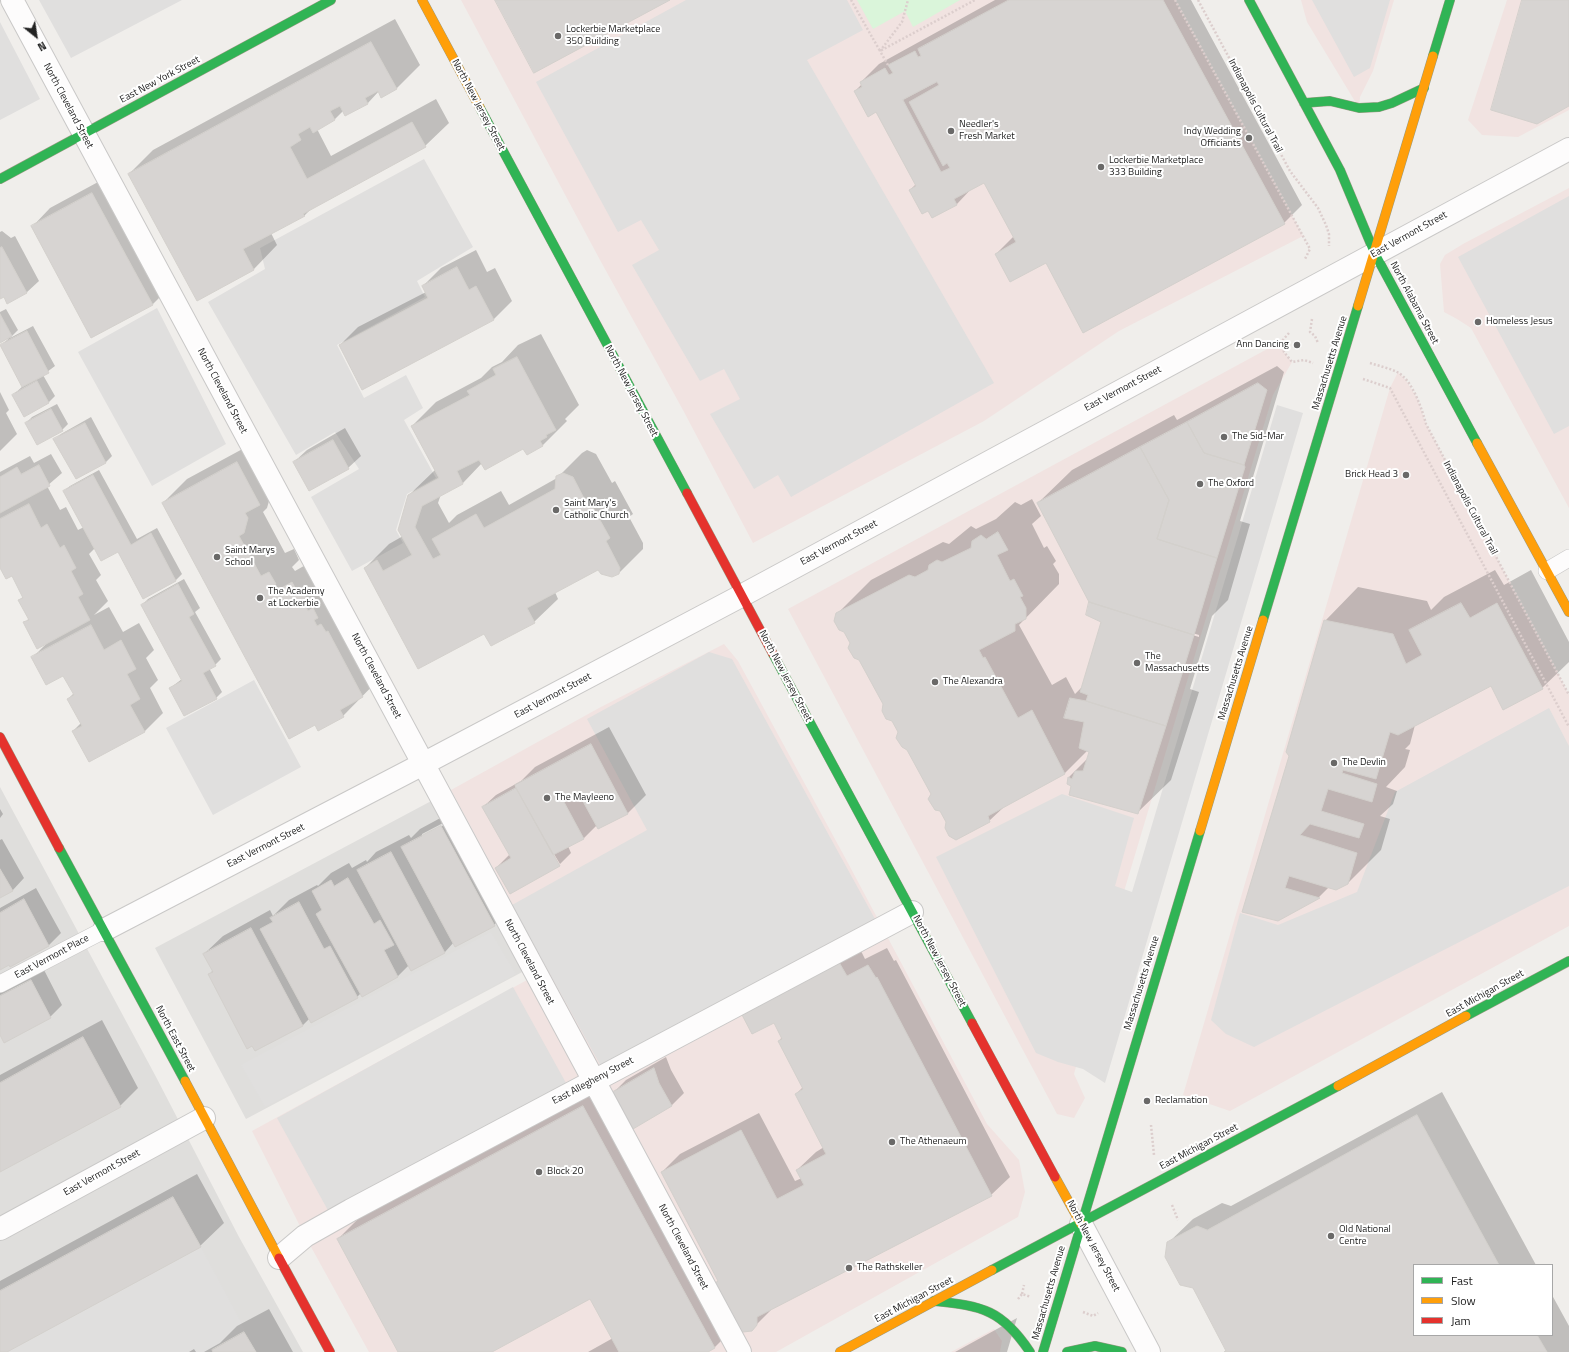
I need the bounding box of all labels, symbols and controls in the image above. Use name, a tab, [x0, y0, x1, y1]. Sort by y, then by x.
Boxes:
north arrow	[16, 16, 56, 56]
place label: Lockerbie Marketplace 350 Building	[566, 24, 660, 48]
marker: Lockerbie Marketplace 350 Building	[553, 31, 563, 41]
text: N	[35, 38, 49, 55]
street label: East New York Street	[118, 54, 202, 106]
street label: North New Jersey Street	[449, 57, 507, 153]
street label: Indianapolis Cultural Trail	[1225, 57, 1285, 155]
street label: North Cleveland Street	[40, 61, 96, 151]
place label: Needler's Fresh Market	[959, 119, 1015, 142]
marker: Needler's Fresh Market	[946, 126, 956, 136]
place label: Indy Wedding Officiants	[1184, 126, 1241, 150]
marker: Indy Wedding Officiants	[1244, 133, 1254, 143]
place label: Lockerbie Marketplace 333 Building	[1109, 155, 1203, 178]
marker: Lockerbie Marketplace 333 Building	[1096, 162, 1106, 172]
street label: East Vermont Street	[1369, 209, 1449, 261]
street label: North Alabama Street	[1387, 260, 1441, 346]
street label: Massachusetts Avenue	[1310, 315, 1350, 411]
place label: Homeless Jesus	[1486, 316, 1553, 328]
marker: Homeless Jesus	[1473, 317, 1483, 327]
place label: Ann Dancing	[1236, 339, 1289, 351]
marker: Ann Dancing	[1292, 340, 1302, 350]
street label: North New Jersey Street	[602, 343, 660, 439]
street label: North Cleveland Street	[194, 346, 250, 436]
street label: East Vermont Street	[1082, 364, 1164, 414]
place label: The Sid-Mar	[1232, 431, 1284, 443]
marker: The Sid-Mar	[1219, 432, 1229, 442]
street label: Indianapolis Cultural Trail	[1440, 459, 1500, 557]
place label: Brick Head 3	[1345, 469, 1398, 481]
marker: Brick Head 3	[1401, 470, 1411, 480]
place label: The Oxford	[1208, 478, 1254, 490]
marker: The Oxford	[1195, 479, 1205, 489]
place label: Saint Mary's Catholic Church	[564, 498, 629, 522]
marker: Saint Mary's Catholic Church	[551, 505, 561, 515]
street label: East Vermont Street	[798, 518, 880, 568]
place label: Saint Marys School	[225, 545, 275, 568]
marker: Saint Marys School	[212, 552, 222, 562]
place label: The Academy at Lockerbie	[268, 586, 325, 610]
marker: The Academy at Lockerbie	[255, 593, 265, 603]
street label: Massachusetts Avenue	[1216, 625, 1256, 721]
street label: North New Jersey Street	[756, 628, 814, 724]
street label: North Cleveland Street	[348, 631, 404, 721]
place label: The Massachusetts	[1145, 651, 1209, 674]
marker: The Massachusetts	[1132, 658, 1142, 668]
street label: East Vermont Street	[512, 671, 594, 721]
place label: The Alexandra	[943, 676, 1003, 688]
marker: The Alexandra	[930, 677, 940, 687]
place label: The Devlin	[1342, 757, 1386, 769]
marker: The Devlin	[1329, 758, 1339, 768]
place label: The Mayleeno	[555, 792, 614, 804]
marker: The Mayleeno	[542, 793, 552, 803]
street label: East Vermont Street	[225, 821, 307, 871]
street label: North New Jersey Street	[910, 913, 968, 1009]
street label: North Cleveland Street	[501, 917, 557, 1007]
street label: East Vermont Place	[13, 932, 91, 982]
street label: Massachusetts Avenue	[1122, 935, 1162, 1031]
street label: East Michigan Street	[1444, 968, 1526, 1020]
street label: North East Street	[153, 1004, 197, 1074]
street label: East Allegheny Street	[550, 1055, 636, 1107]
place label: Reclamation	[1155, 1095, 1208, 1107]
marker: Reclamation	[1142, 1096, 1152, 1106]
street label: East Michigan Street	[1158, 1121, 1240, 1173]
place label: The Athenaeum	[900, 1136, 967, 1148]
marker: The Athenaeum	[887, 1137, 897, 1147]
street label: East Vermont Street	[62, 1147, 142, 1199]
place label: Block 20	[547, 1166, 583, 1178]
marker: Block 20	[534, 1167, 544, 1177]
street label: North New Jersey Street	[1064, 1198, 1122, 1294]
street label: North Cleveland Street	[655, 1202, 711, 1292]
place label: Old National Centre	[1339, 1224, 1391, 1248]
marker: Old National Centre	[1326, 1231, 1336, 1241]
street label: Massachusetts Avenue	[1030, 1244, 1068, 1342]
place label: The Rathskeller	[857, 1262, 922, 1274]
marker: The Rathskeller	[844, 1263, 854, 1273]
legend	[1413, 1264, 1553, 1336]
text: Fast	[1451, 1271, 1473, 1290]
street label: East Michigan Street	[873, 1274, 955, 1326]
text: Slow	[1451, 1291, 1476, 1310]
text: Jam	[1451, 1311, 1471, 1330]

